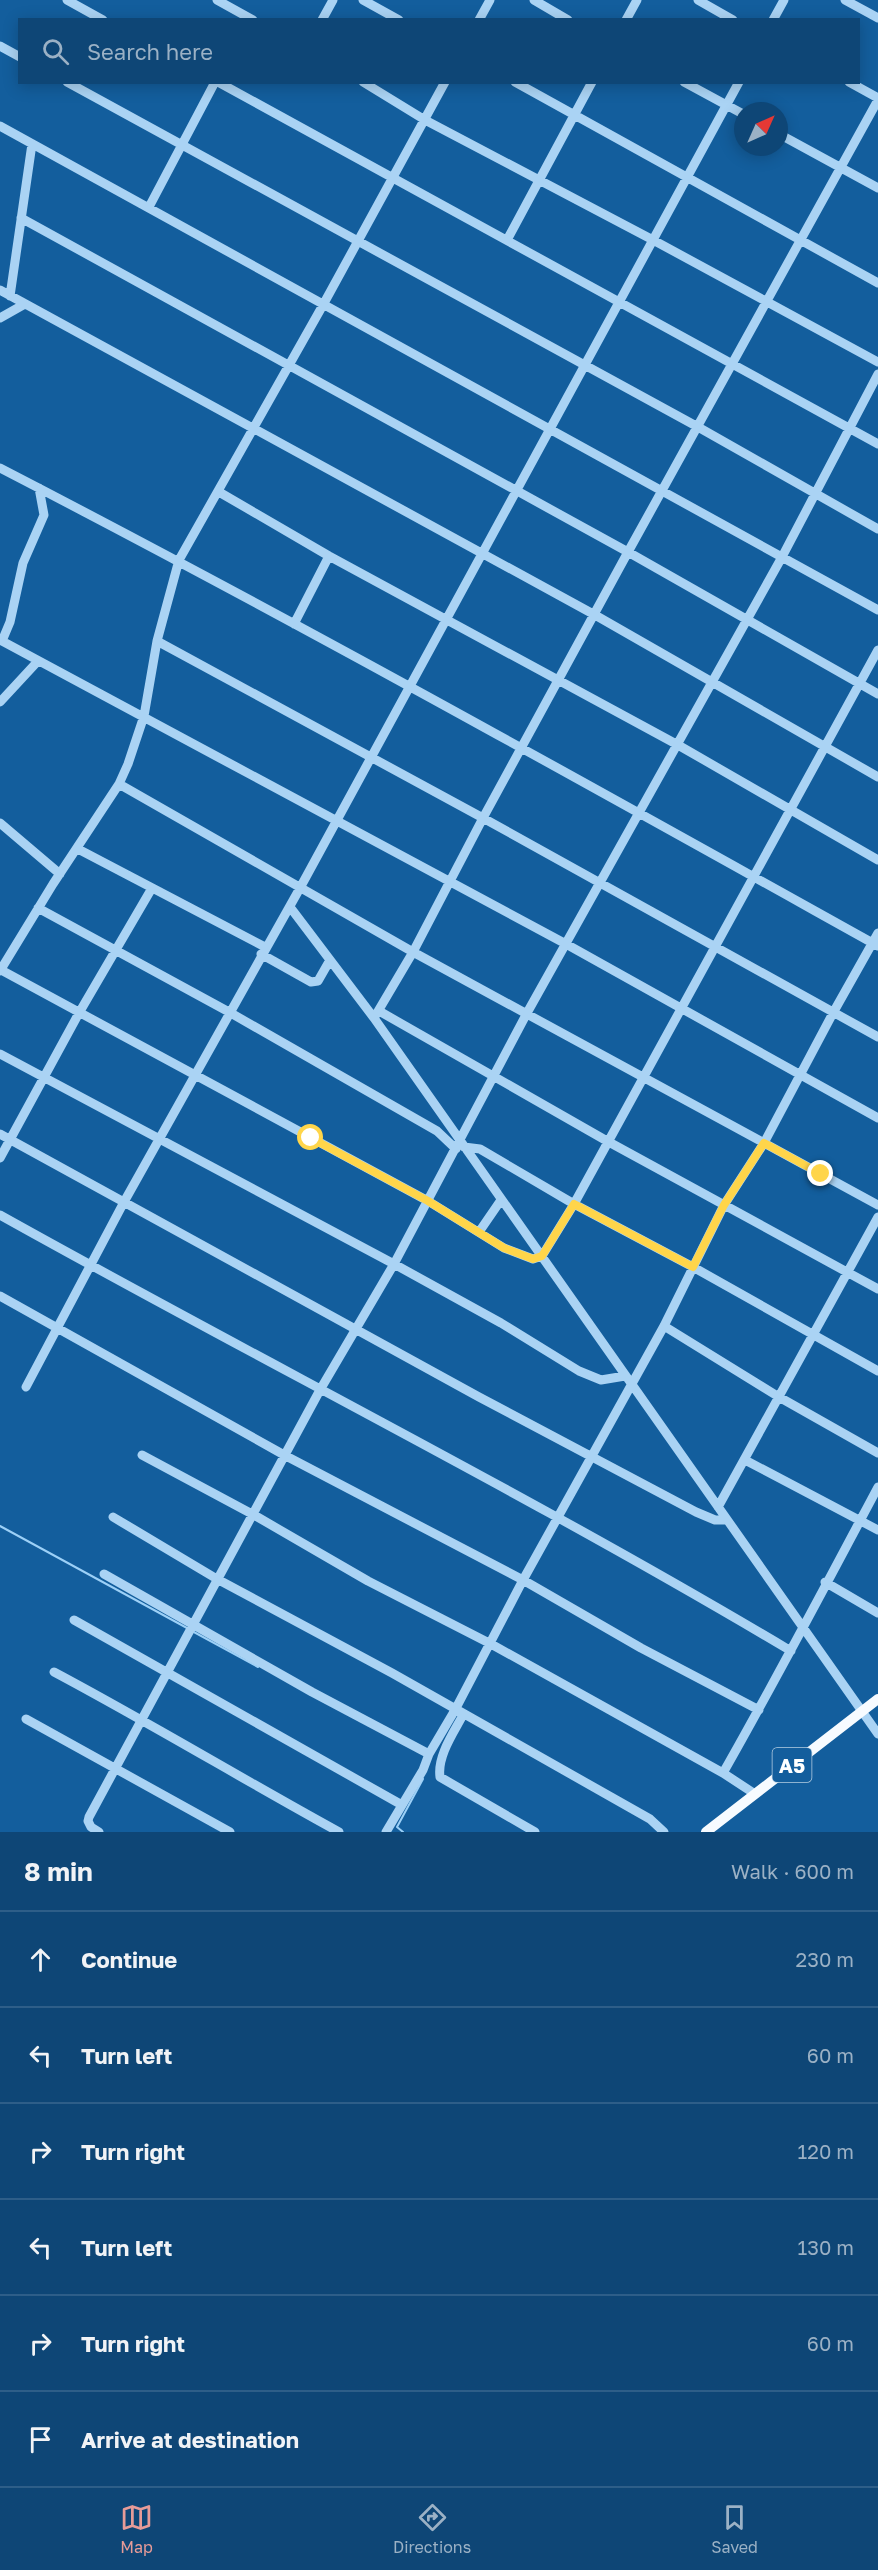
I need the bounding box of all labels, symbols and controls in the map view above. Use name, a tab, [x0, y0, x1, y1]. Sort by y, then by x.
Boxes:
search box	[18, 18, 860, 84]
icon: search	[39, 35, 72, 68]
text: Search here	[87, 38, 213, 65]
north arrow	[734, 102, 788, 156]
route start	[297, 1124, 323, 1150]
route end	[807, 1160, 833, 1186]
road number: A5	[772, 1748, 812, 1782]
text: 8 min	[24, 1856, 93, 1887]
text: Walk · 600 m	[731, 1859, 854, 1883]
icon: ahead	[24, 1943, 57, 1976]
text: Continue	[81, 1946, 177, 1973]
text: 230 m	[796, 1947, 854, 1971]
icon: left	[24, 2039, 57, 2072]
text: Turn left	[81, 2042, 172, 2069]
text: 60 m	[807, 2043, 854, 2067]
icon: right	[24, 2135, 57, 2168]
text: Turn right	[81, 2138, 185, 2165]
text: 120 m	[798, 2139, 854, 2163]
icon: left	[24, 2231, 57, 2264]
text: Turn left	[81, 2234, 172, 2261]
text: 130 m	[798, 2235, 854, 2259]
icon: right	[24, 2327, 57, 2360]
text: Turn right	[81, 2330, 185, 2357]
text: 60 m	[807, 2331, 854, 2355]
icon: arrive	[24, 2423, 57, 2456]
text: Arrive at destination	[81, 2426, 299, 2453]
tab: Map	[120, 2501, 153, 2557]
tab: Directions	[393, 2501, 471, 2557]
tab: Saved	[711, 2501, 758, 2557]

